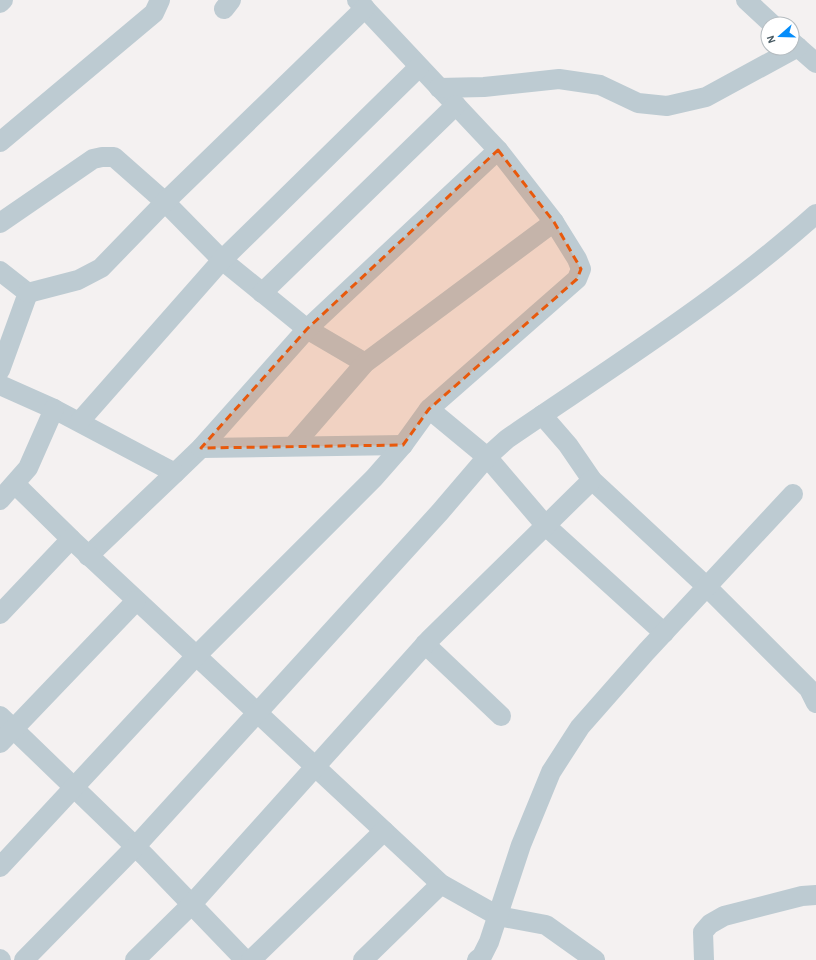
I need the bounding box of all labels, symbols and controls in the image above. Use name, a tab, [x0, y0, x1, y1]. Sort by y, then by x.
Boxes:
north arrow	[760, 16, 800, 56]
text: N	[765, 34, 778, 45]

